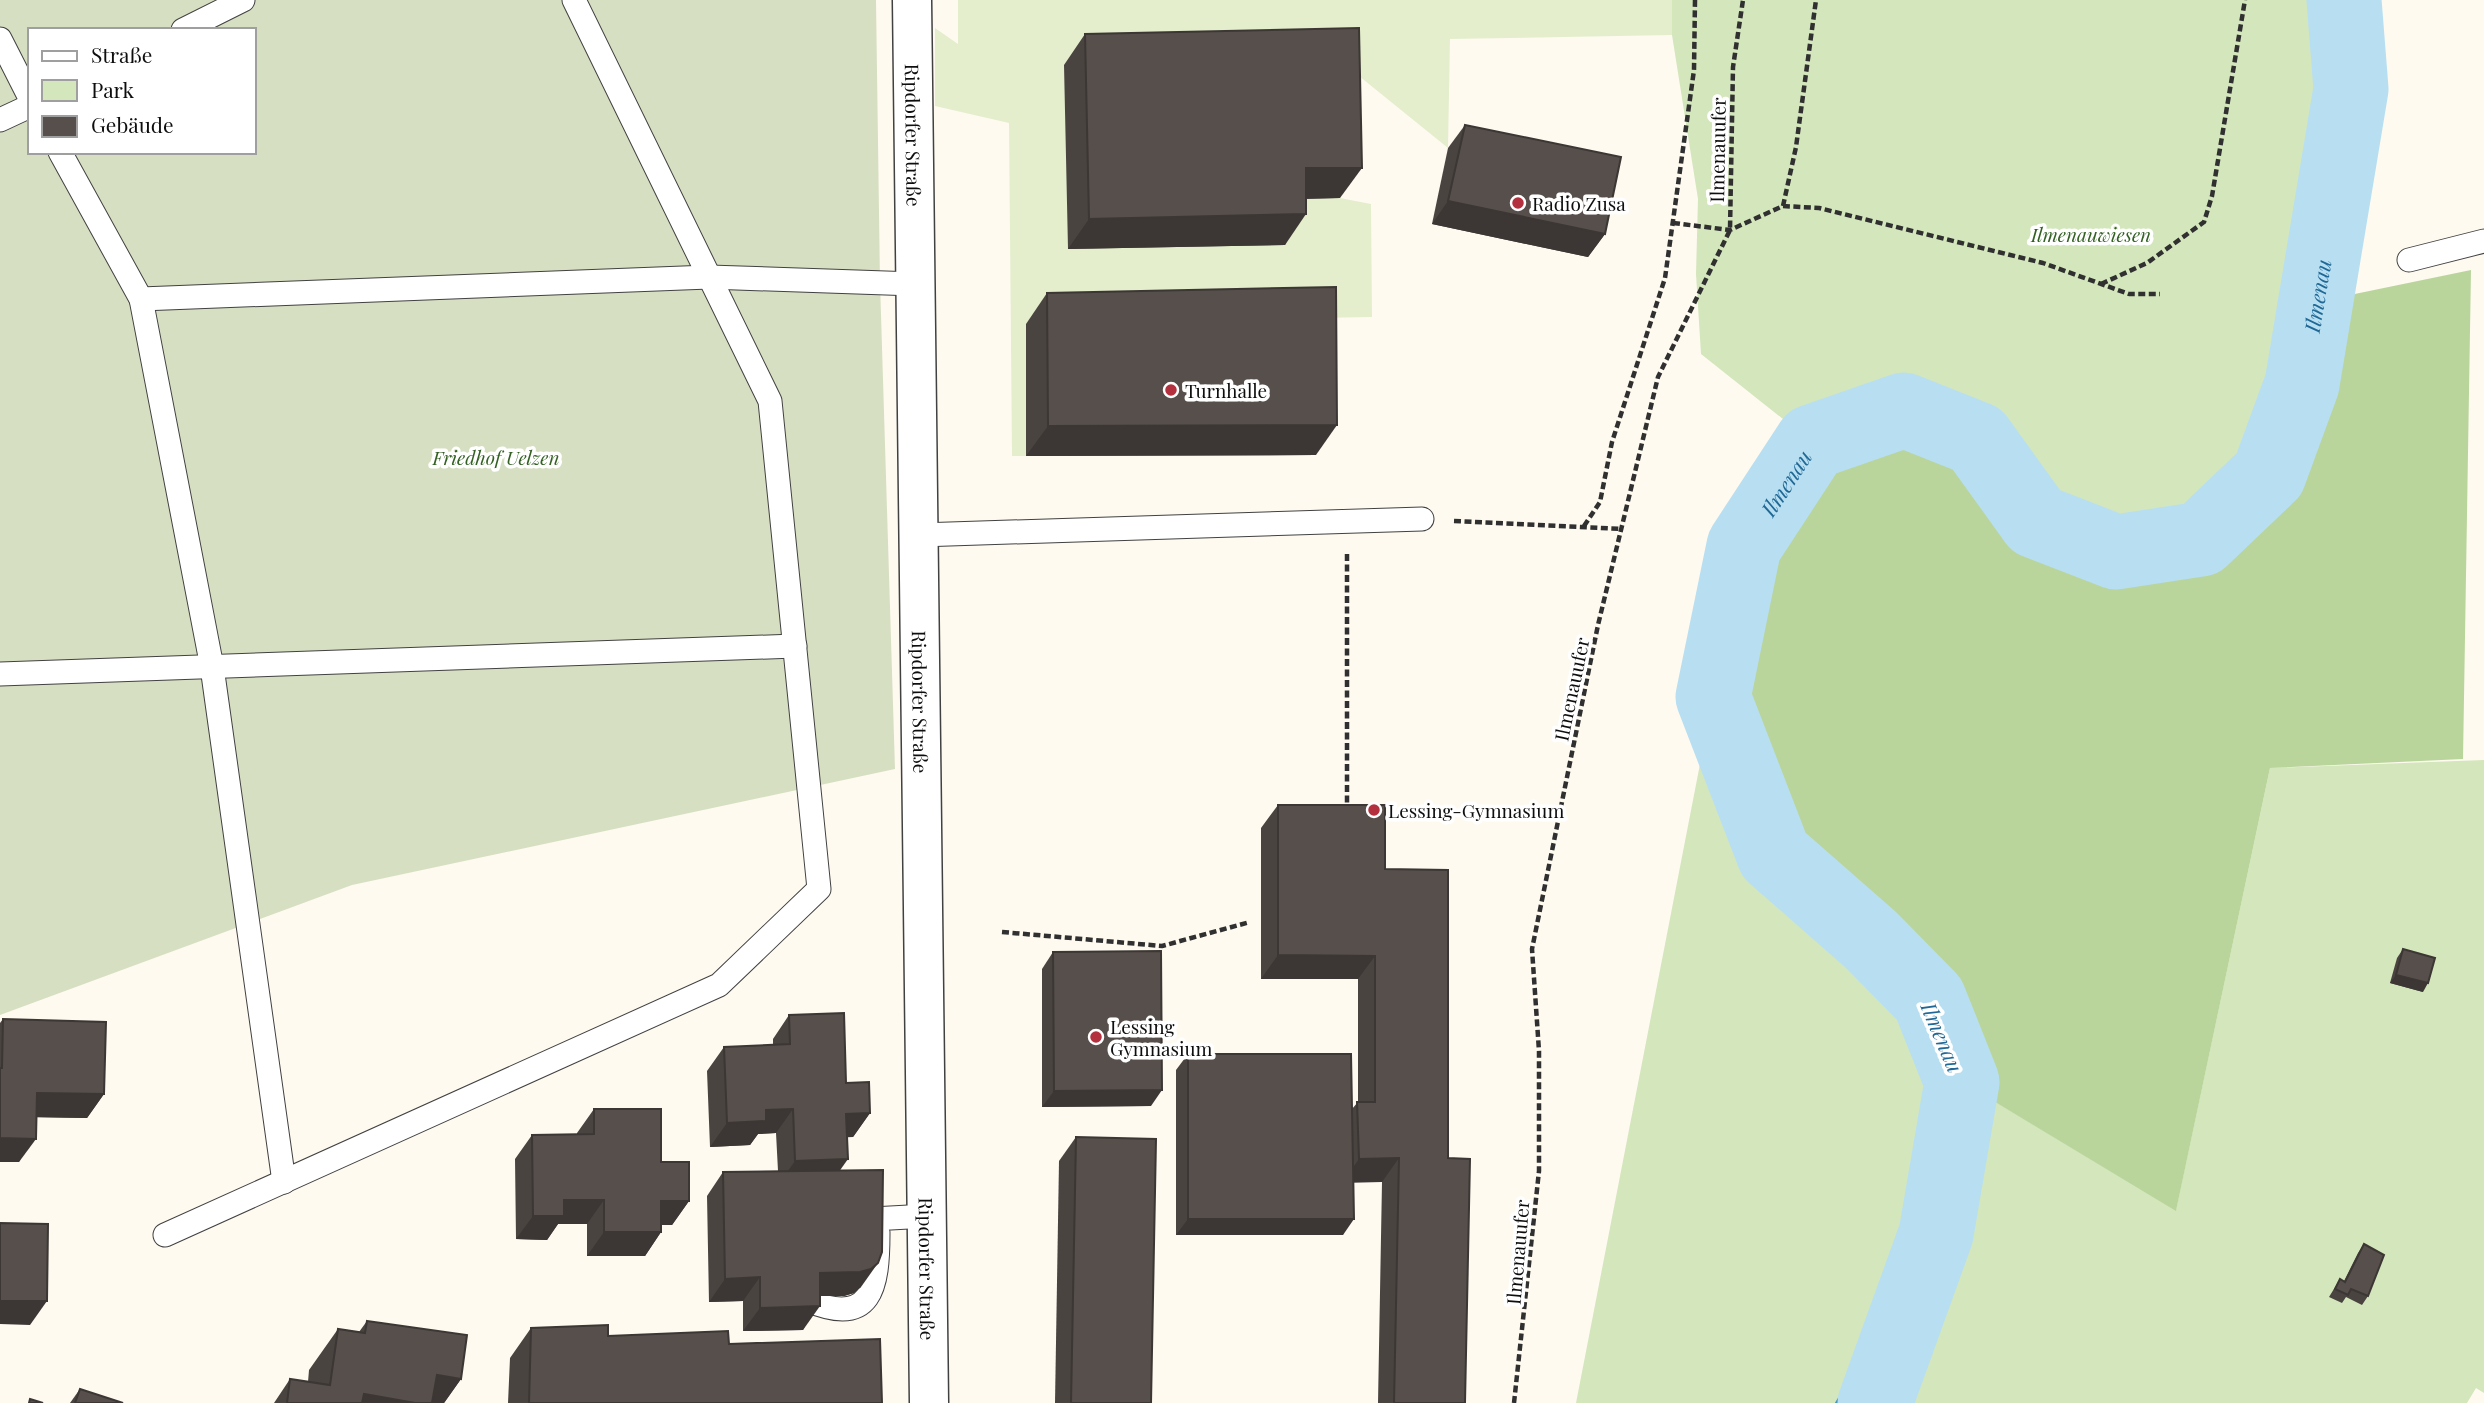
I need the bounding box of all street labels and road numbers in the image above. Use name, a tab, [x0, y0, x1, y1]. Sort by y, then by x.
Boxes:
street label: Ripdorfer Straße	[900, 63, 928, 207]
street label: Ilmenauufer	[1703, 97, 1731, 203]
street label: Ripdorfer Straße	[907, 630, 934, 774]
street label: Ilmenauufer	[1547, 634, 1595, 743]
street label: Ripdorfer Straße	[914, 1197, 941, 1341]
street label: Ilmenauufer	[1499, 1198, 1535, 1306]

